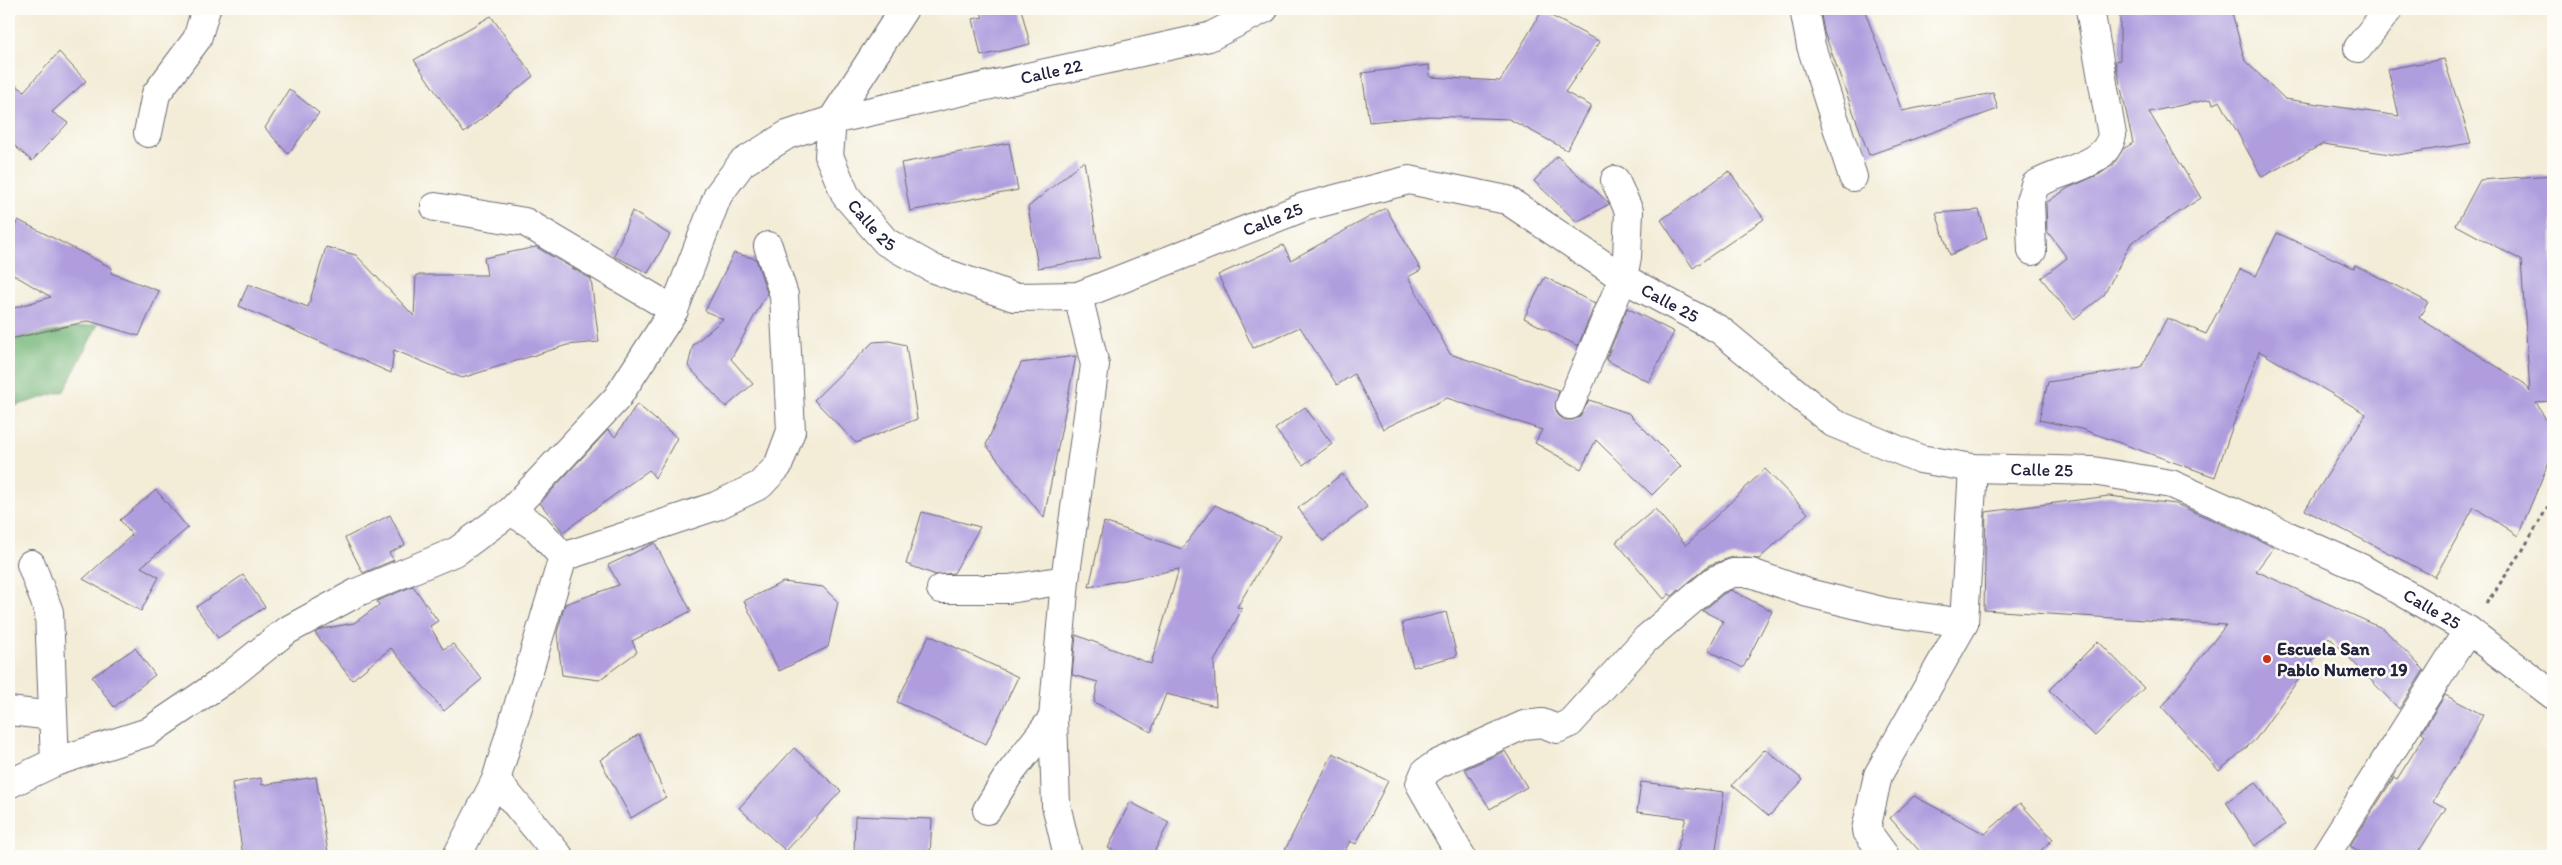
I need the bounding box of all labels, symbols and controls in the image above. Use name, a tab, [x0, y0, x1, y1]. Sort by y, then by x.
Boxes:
street label: Calle 22	[1018, 54, 1085, 89]
street label: Calle 25	[843, 195, 900, 256]
street label: Calle 25	[1240, 198, 1306, 241]
street label: Calle 25	[1637, 279, 1703, 328]
street label: Calle 25	[2010, 458, 2073, 482]
street label: Calle 25	[2399, 584, 2465, 634]
place label: Escuela San Pablo Numero 19	[2277, 638, 2408, 681]
marker: Escuela San Pablo Numero 19	[2261, 653, 2273, 665]

